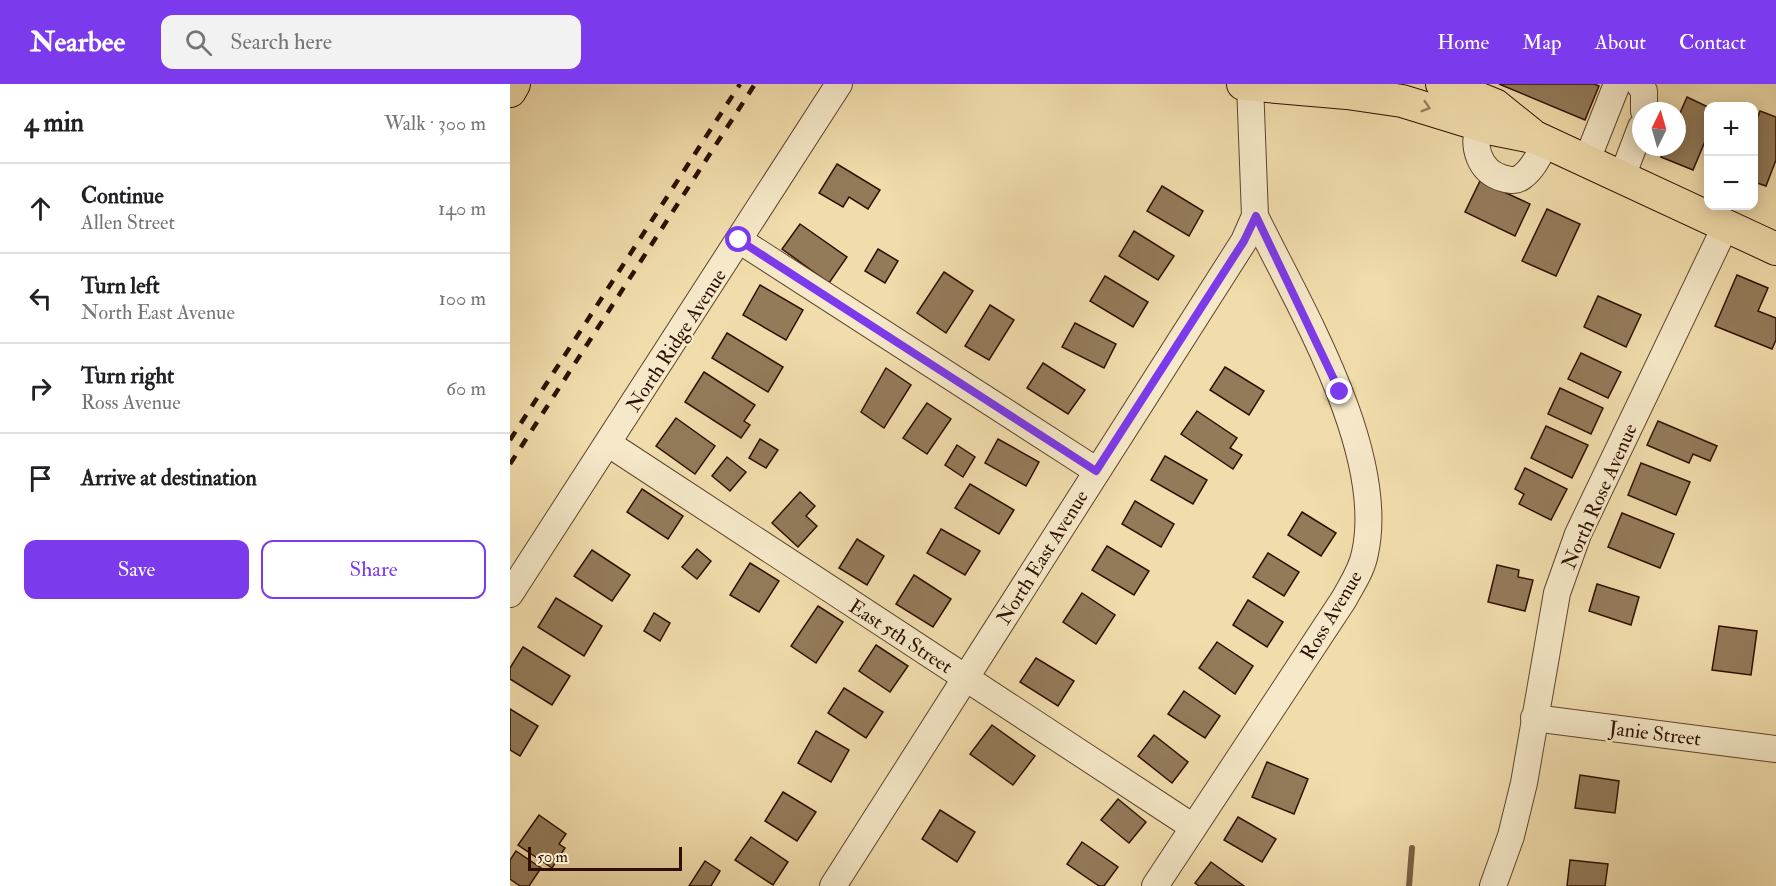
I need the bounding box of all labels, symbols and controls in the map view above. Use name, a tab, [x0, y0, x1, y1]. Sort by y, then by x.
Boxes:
search box	[161, 15, 581, 69]
text: Nearbee	[30, 25, 125, 60]
icon: search	[182, 26, 215, 59]
text: Search here	[230, 28, 332, 56]
text: Home	[1437, 29, 1489, 56]
text: Map	[1522, 29, 1562, 56]
text: About	[1595, 29, 1646, 56]
text: Contact	[1679, 29, 1746, 56]
one-way arrow	[1420, 100, 1431, 112]
north arrow	[1632, 102, 1686, 156]
map controls	[1704, 102, 1758, 210]
button: +	[1704, 102, 1758, 156]
text: 4 min	[24, 107, 84, 139]
text: Walk · 300 m	[384, 111, 486, 136]
button: −	[1704, 156, 1758, 210]
text: Continue	[81, 182, 164, 210]
icon: ahead	[24, 192, 57, 225]
text: 140 m	[438, 196, 486, 221]
text: Allen Street	[81, 210, 175, 235]
route start	[725, 226, 751, 252]
street label: North Ridge Avenue	[621, 264, 732, 416]
text: Turn left	[81, 272, 160, 300]
icon: left	[24, 282, 57, 315]
text: 100 m	[439, 286, 486, 311]
text: North East Avenue	[81, 300, 235, 325]
text: Turn right	[81, 362, 174, 390]
icon: right	[24, 372, 57, 405]
text: 60 m	[446, 376, 486, 401]
route end	[1326, 378, 1352, 404]
text: Ross Avenue	[81, 390, 181, 415]
street label: North Rose Avenue	[1556, 420, 1643, 573]
icon: arrive	[24, 462, 57, 495]
text: Arrive at destination	[81, 464, 257, 492]
street label: North East Avenue	[991, 485, 1094, 629]
button: Save	[24, 540, 249, 599]
button: Share	[261, 540, 486, 599]
street label: Ross Avenue	[1295, 566, 1368, 664]
street label: East 5th Street	[844, 594, 958, 679]
street label: Janie Street	[1607, 715, 1703, 752]
scale bar	[528, 844, 682, 872]
text: 50 m	[537, 847, 568, 867]

